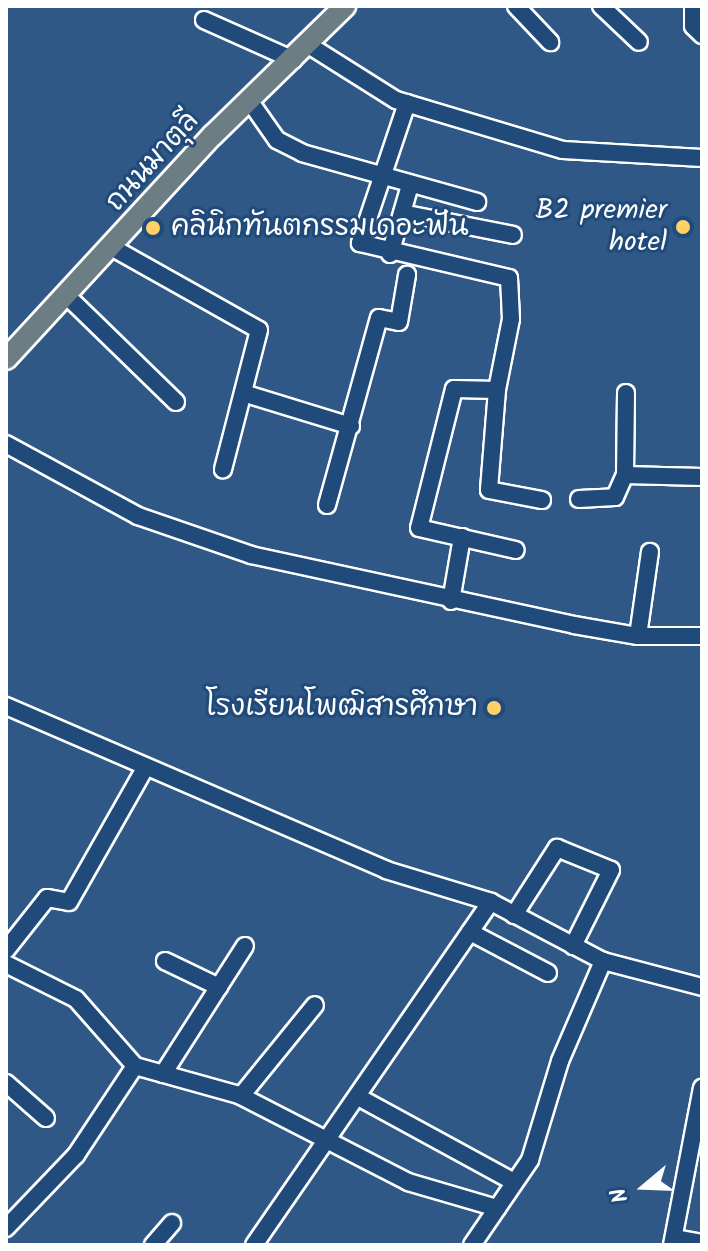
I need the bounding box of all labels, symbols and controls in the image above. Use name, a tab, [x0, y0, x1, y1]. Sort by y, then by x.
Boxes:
street label: ถนนมาตุลี	[99, 105, 207, 219]
place label: B2 premier hotel	[536, 194, 667, 260]
place label: คลินิกทันตกรรมเดอะฟัน	[171, 211, 469, 245]
marker: คลินิกทันตกรรมเดอะฟัน	[142, 217, 164, 239]
marker: B2 premier hotel	[674, 218, 692, 236]
place label: โรงเรียนโพฒิสารศึกษา	[205, 691, 478, 725]
marker: โรงเรียนโพฒิสารศึกษา	[485, 699, 503, 717]
north arrow	[604, 1147, 684, 1227]
text: N	[602, 1183, 640, 1207]

